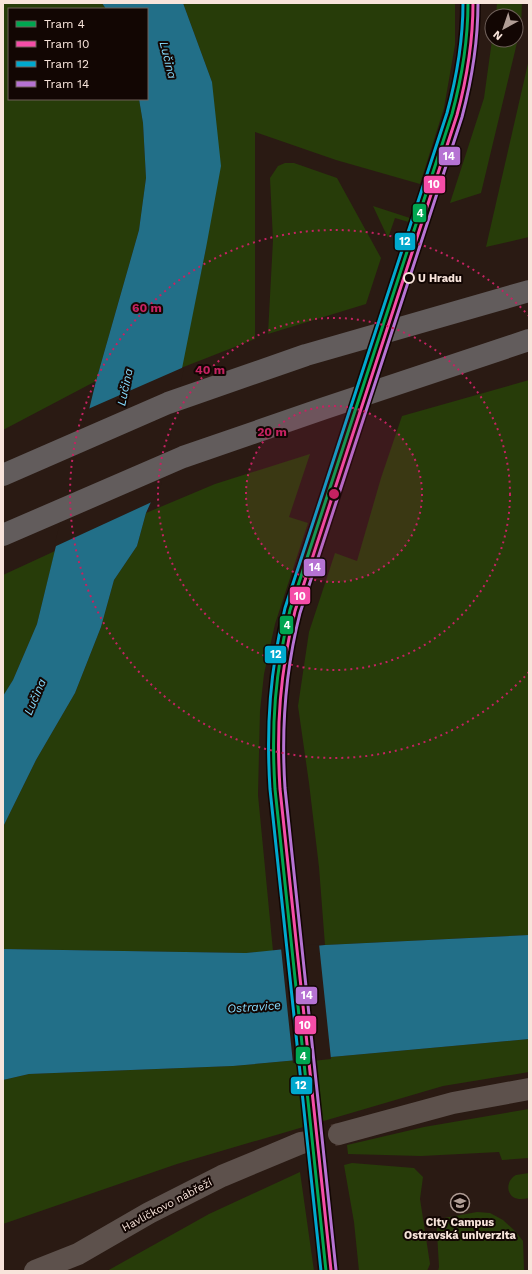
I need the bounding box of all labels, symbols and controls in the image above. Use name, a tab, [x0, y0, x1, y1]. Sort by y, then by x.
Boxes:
legend	[8, 8, 148, 100]
north arrow	[484, 8, 524, 48]
text: Tram 4	[44, 17, 85, 31]
text: N	[491, 28, 505, 43]
text: Tram 10	[44, 37, 89, 51]
water label: Lučina	[157, 40, 180, 81]
text: Tram 12	[44, 57, 89, 71]
text: Tram 14	[44, 77, 89, 91]
line badge: 14	[438, 146, 461, 166]
text: 14	[443, 150, 455, 163]
line badge: 10	[423, 175, 446, 194]
text: 10	[428, 178, 440, 191]
line badge: 4	[412, 203, 427, 223]
text: 4	[416, 207, 424, 220]
line badge: 12	[394, 232, 416, 251]
text: 12	[399, 235, 411, 248]
marker: U Hradu	[403, 272, 415, 284]
place label: U Hradu	[418, 272, 462, 285]
text: 60 m	[132, 301, 162, 315]
text: 40 m	[195, 363, 225, 377]
water label: Lučina	[114, 366, 136, 407]
text: 20 m	[257, 425, 287, 439]
centre of rings	[327, 487, 341, 501]
line badge: 14	[303, 558, 326, 577]
text: 14	[309, 561, 321, 574]
line badge: 10	[289, 586, 311, 605]
text: 10	[294, 590, 306, 603]
line badge: 4	[279, 615, 294, 635]
text: 4	[283, 619, 291, 632]
line badge: 12	[264, 645, 287, 664]
text: 12	[270, 648, 282, 661]
water label: Lučina	[21, 676, 49, 717]
line badge: 14	[295, 986, 318, 1005]
text: 14	[301, 989, 313, 1002]
water label: Ostravice	[227, 998, 282, 1016]
line badge: 10	[294, 1015, 317, 1035]
text: 10	[299, 1019, 311, 1032]
line badge: 4	[295, 1046, 311, 1065]
text: 4	[299, 1050, 307, 1063]
line badge: 12	[290, 1076, 313, 1095]
text: 12	[295, 1079, 307, 1092]
street label: Havlíčkovo nábřeží	[120, 1176, 214, 1234]
school or university icon: City Campus Ostravská univerzita	[449, 1192, 471, 1214]
place label: City Campus Ostravská univerzita	[404, 1216, 517, 1242]

